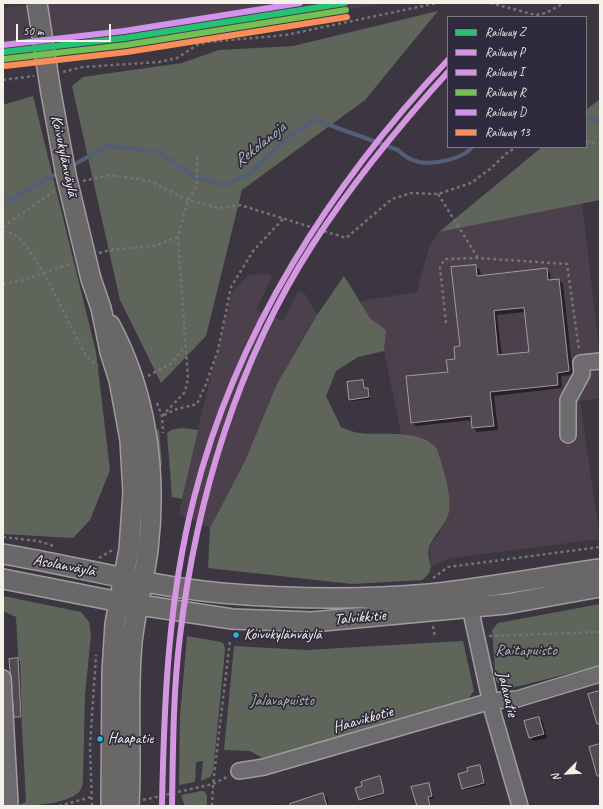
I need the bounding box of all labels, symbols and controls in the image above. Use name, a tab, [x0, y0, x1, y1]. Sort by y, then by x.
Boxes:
scale bar	[18, 16, 113, 42]
legend	[447, 16, 587, 148]
text: 50 m	[23, 23, 43, 39]
text: Railway Z	[485, 24, 525, 40]
text: Railway P	[485, 44, 525, 60]
text: Railway I	[485, 64, 524, 80]
text: Railway R	[485, 84, 525, 100]
text: Railway D	[485, 104, 526, 120]
street label: Koivukylänväylä	[46, 114, 82, 198]
water label: Rekolanoja	[230, 118, 290, 172]
text: Railway 13	[485, 124, 530, 140]
street label: Asolanväylä	[31, 551, 97, 581]
street label: Talvikkitie	[333, 606, 387, 630]
place label: Koivukylänväylä	[244, 626, 321, 644]
marker: Koivukylänväylä	[231, 630, 241, 640]
park label: Raitapuisto	[495, 641, 557, 661]
street label: Jalavatie	[492, 669, 522, 719]
park label: Jalavapuisto	[250, 691, 314, 711]
street label: Haavikkotie	[331, 702, 395, 738]
place label: Haapatie	[108, 730, 153, 748]
marker: Haapatie	[95, 734, 105, 744]
north arrow	[547, 753, 587, 793]
text: N	[548, 772, 564, 784]

